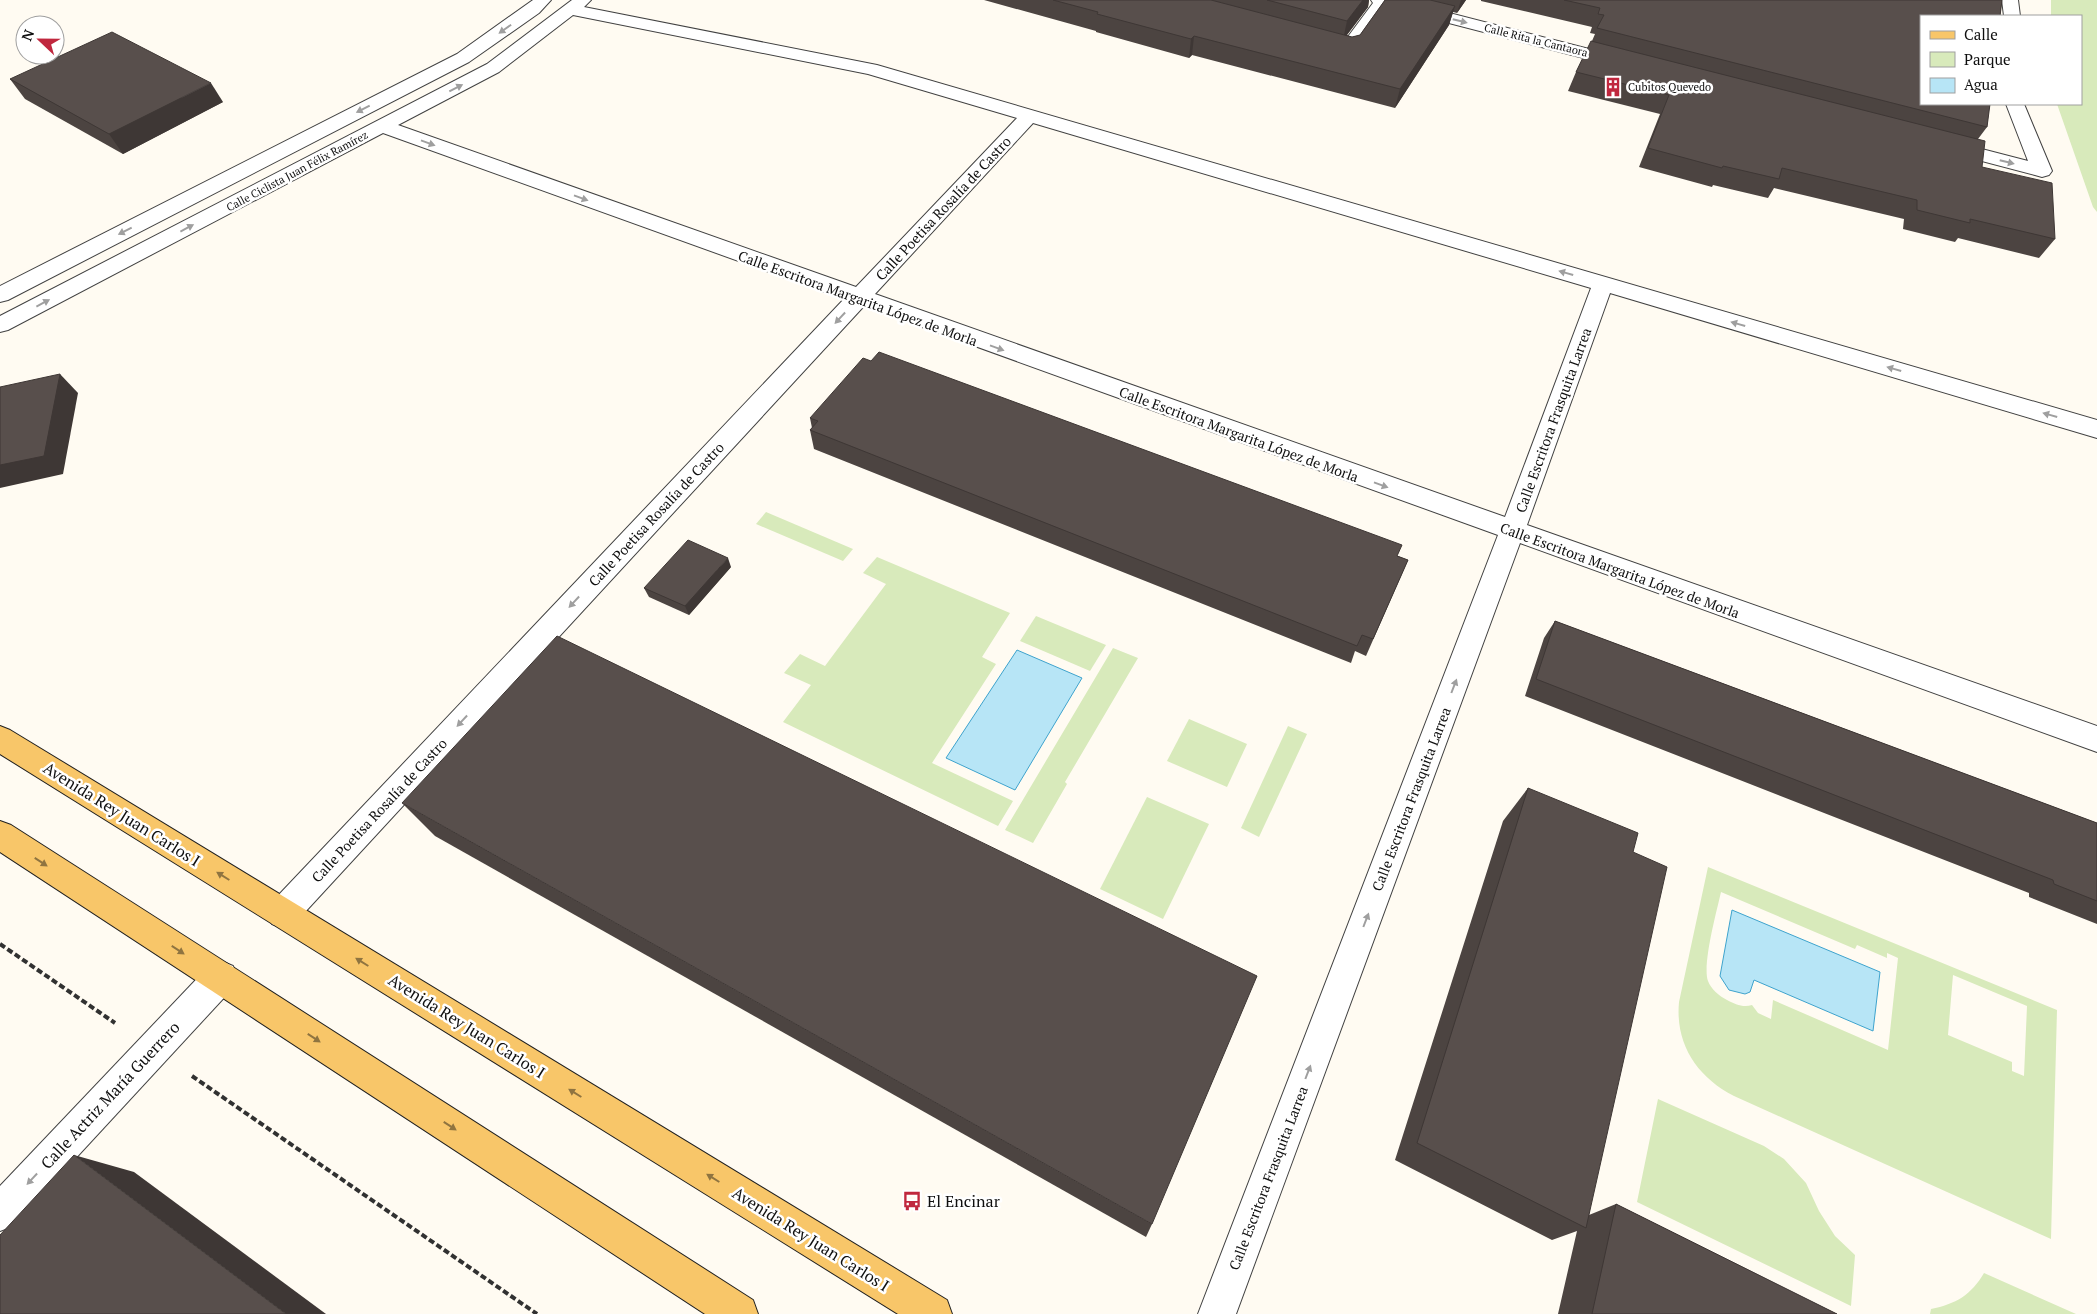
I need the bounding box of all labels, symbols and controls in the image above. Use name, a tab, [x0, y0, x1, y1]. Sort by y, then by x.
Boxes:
north arrow	[15, 15, 65, 65]
legend	[1920, 15, 2082, 105]
one-way arrow	[1453, 17, 1468, 25]
street label: Calle Rita la Cantaora	[1483, 20, 1590, 60]
one-way arrow	[498, 24, 511, 34]
text: Calle	[1964, 24, 1998, 44]
text: N	[17, 26, 38, 43]
text: Parque	[1964, 49, 2011, 69]
text: Agua	[1964, 74, 1998, 94]
building icon: Cubitos Quevedo	[1602, 76, 1624, 98]
place label: Cubitos Quevedo	[1628, 80, 1711, 94]
one-way arrow	[448, 84, 463, 92]
one-way arrow	[356, 105, 370, 113]
street label: Calle Ciclista Juan Félix Ramírez	[224, 128, 370, 214]
street label: Calle Poetisa Rosalía de Castro	[871, 132, 1015, 284]
one-way arrow	[420, 140, 435, 147]
one-way arrow	[2000, 158, 2015, 166]
one-way arrow	[573, 195, 588, 202]
one-way arrow	[180, 224, 195, 232]
one-way arrow	[118, 227, 132, 235]
street label: Calle Escritora Margarita López de Morla	[736, 246, 980, 350]
one-way arrow	[1558, 268, 1573, 276]
one-way arrow	[36, 299, 50, 307]
one-way arrow	[834, 311, 846, 323]
one-way arrow	[1731, 319, 1746, 327]
street label: Calle Escritora Frasquita Larrea	[1511, 325, 1595, 515]
one-way arrow	[990, 344, 1005, 352]
one-way arrow	[1887, 365, 1902, 373]
street label: Calle Escritora Margarita López de Morla	[1117, 382, 1361, 486]
one-way arrow	[2043, 411, 2058, 419]
street label: Calle Poetisa Rosalía de Castro	[584, 438, 728, 590]
one-way arrow	[1373, 481, 1388, 489]
street label: Calle Escritora Margarita López de Morla	[1498, 518, 1742, 622]
one-way arrow	[568, 596, 580, 608]
one-way arrow	[1450, 678, 1458, 693]
street label: Calle Escritora Frasquita Larrea	[1367, 704, 1455, 894]
one-way arrow	[456, 714, 468, 726]
street label: Calle Poetisa Rosalía de Castro	[307, 734, 451, 886]
street label: Avenida Rey Juan Carlos I	[39, 757, 205, 871]
one-way arrow	[34, 857, 48, 866]
one-way arrow	[217, 872, 230, 881]
one-way arrow	[1362, 913, 1370, 927]
one-way arrow	[171, 945, 184, 954]
one-way arrow	[355, 957, 368, 966]
street label: Avenida Rey Juan Carlos I	[384, 969, 550, 1083]
street label: Calle Actriz María Guerrero	[36, 1016, 184, 1174]
one-way arrow	[307, 1033, 321, 1043]
one-way arrow	[1304, 1064, 1312, 1079]
street label: Calle Escritora Frasquita Larrea	[1224, 1083, 1312, 1273]
one-way arrow	[568, 1088, 581, 1098]
one-way arrow	[444, 1122, 457, 1131]
one-way arrow	[26, 1173, 38, 1185]
one-way arrow	[706, 1174, 719, 1183]
street label: Avenida Rey Juan Carlos I	[728, 1182, 894, 1296]
bus stop icon: El Encinar	[901, 1190, 923, 1212]
place label: El Encinar	[927, 1190, 1001, 1212]

